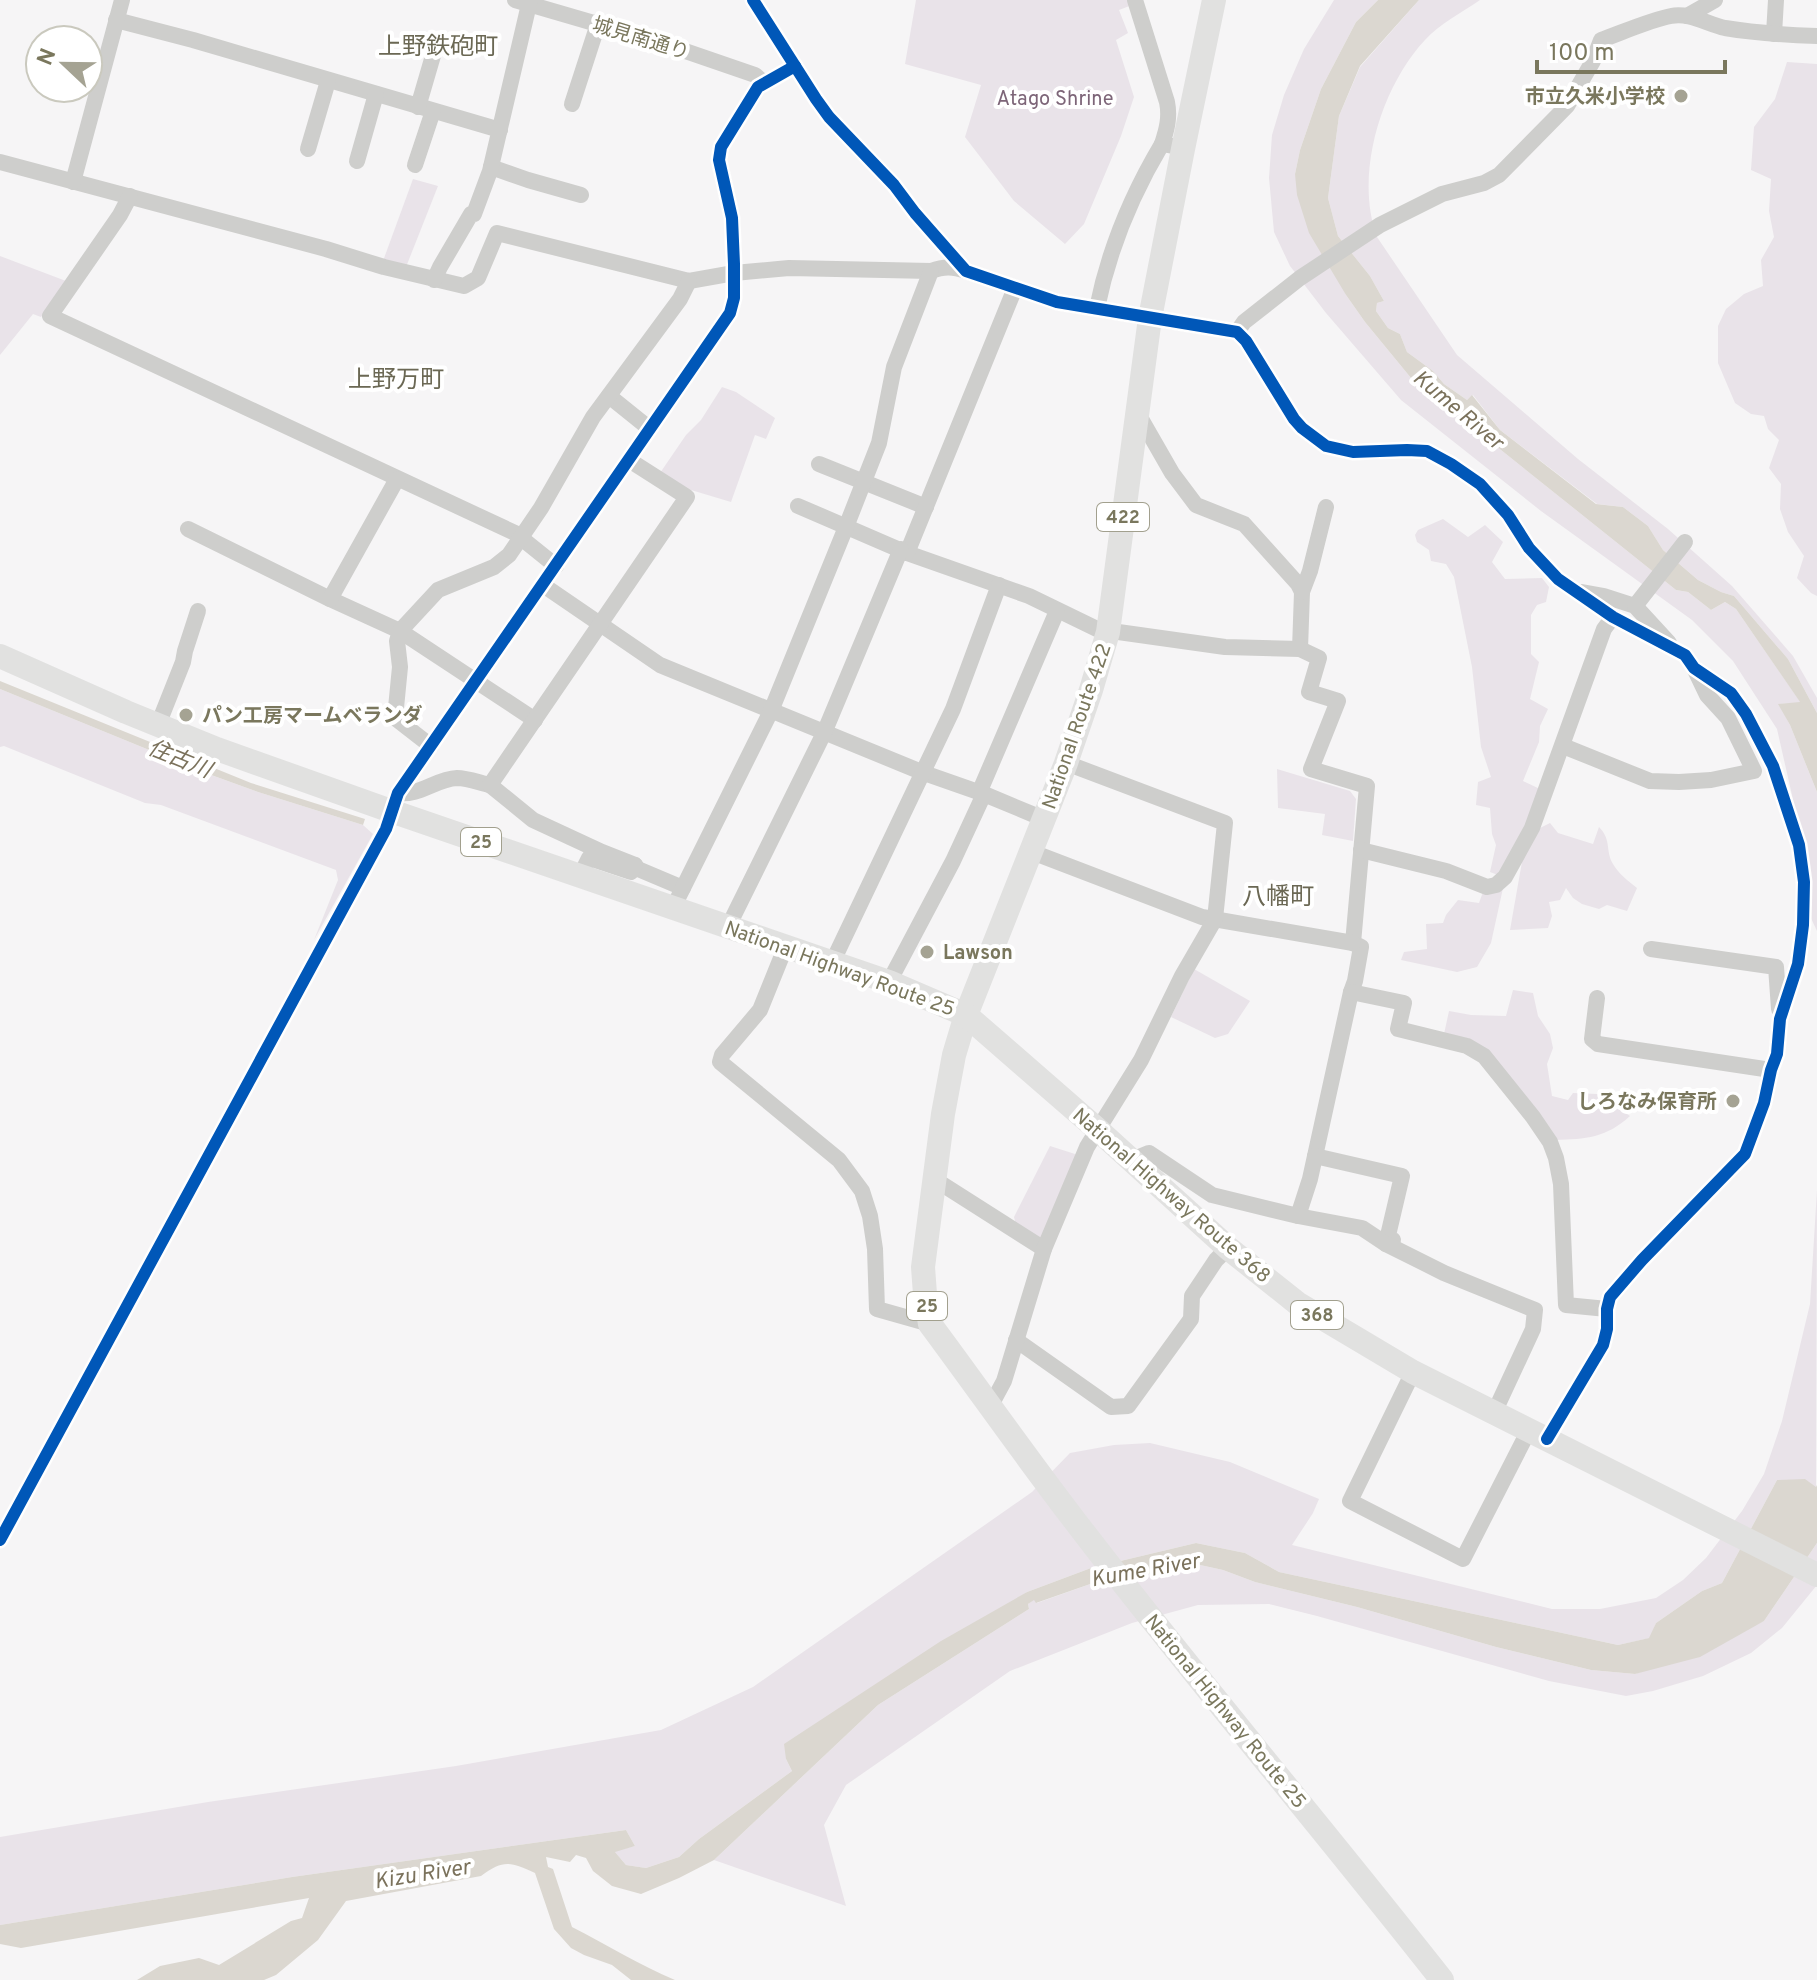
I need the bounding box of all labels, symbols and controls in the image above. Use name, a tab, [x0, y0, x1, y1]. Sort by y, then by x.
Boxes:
street label: 城見南通り	[589, 13, 692, 67]
north arrow	[24, 24, 104, 104]
scale bar	[1537, 24, 1725, 74]
district label: 上野鉄砲町	[378, 33, 498, 63]
text: 100 m	[1549, 39, 1615, 69]
text: N	[32, 45, 63, 70]
place label: 市立久米小学校	[1525, 85, 1665, 111]
park label: Atago Shrine	[996, 87, 1114, 113]
marker: 市立久米小学校	[1672, 87, 1690, 105]
water label: Kume River	[1407, 365, 1509, 458]
district label: 上野万町	[348, 366, 444, 396]
road number: 422	[1097, 503, 1149, 531]
street label: National Route 422	[1037, 640, 1118, 813]
place label: パン工房マームベランダ	[202, 704, 422, 730]
marker: パン工房マームベランダ	[177, 706, 195, 724]
water label: 住古川	[143, 735, 217, 786]
road number: 25	[461, 828, 501, 856]
district label: 八幡町	[1242, 883, 1314, 913]
street label: National Highway Route 25	[721, 916, 958, 1024]
place label: Lawson	[943, 941, 1013, 967]
marker: Lawson	[918, 943, 936, 961]
place label: しろなみ保育所	[1577, 1090, 1717, 1116]
marker: しろなみ保育所	[1724, 1092, 1742, 1110]
street label: National Highway Route 368	[1066, 1103, 1275, 1290]
road number: 25	[907, 1292, 947, 1320]
road number: 368	[1291, 1301, 1343, 1329]
water label: Kume River	[1089, 1548, 1204, 1594]
street label: National Highway Route 25	[1138, 1610, 1311, 1815]
water label: Kizu River	[372, 1854, 474, 1896]

